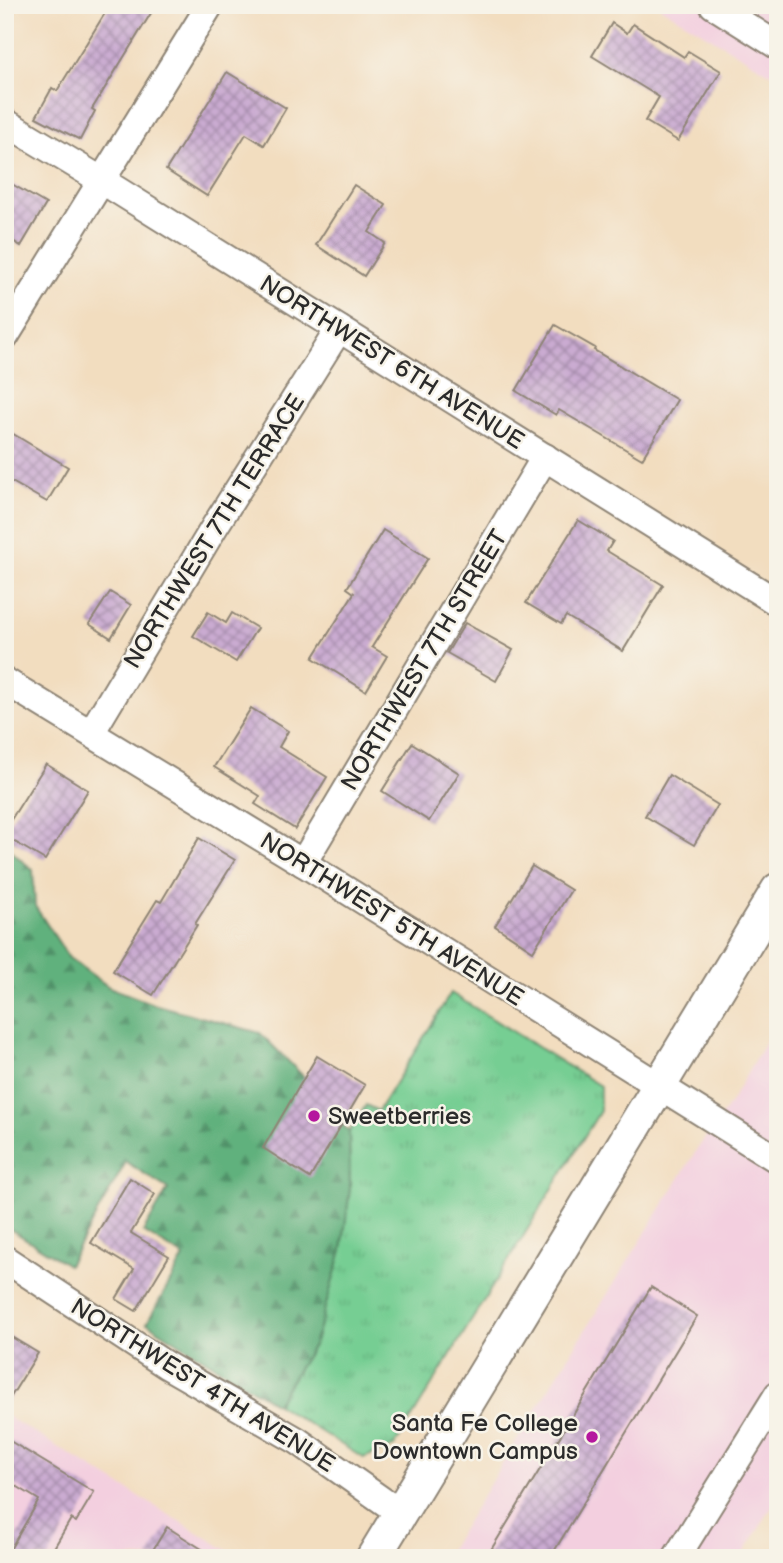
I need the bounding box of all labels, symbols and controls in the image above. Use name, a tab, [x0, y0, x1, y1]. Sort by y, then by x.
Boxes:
street label: NORTHWEST 6TH AVENUE	[254, 269, 529, 456]
street label: NORTHWEST 7TH TERRACE	[118, 389, 311, 674]
street label: NORTHWEST 7TH STREET	[335, 524, 514, 796]
street label: NORTHWEST 5TH AVENUE	[255, 826, 529, 1013]
place label: Sweetberries	[328, 1102, 471, 1131]
marker: Sweetberries	[306, 1108, 322, 1124]
street label: NORTHWEST 4TH AVENUE	[65, 1292, 340, 1479]
place label: Santa Fe College Downtown Campus	[372, 1409, 578, 1466]
marker: Santa Fe College Downtown Campus	[584, 1429, 600, 1445]

